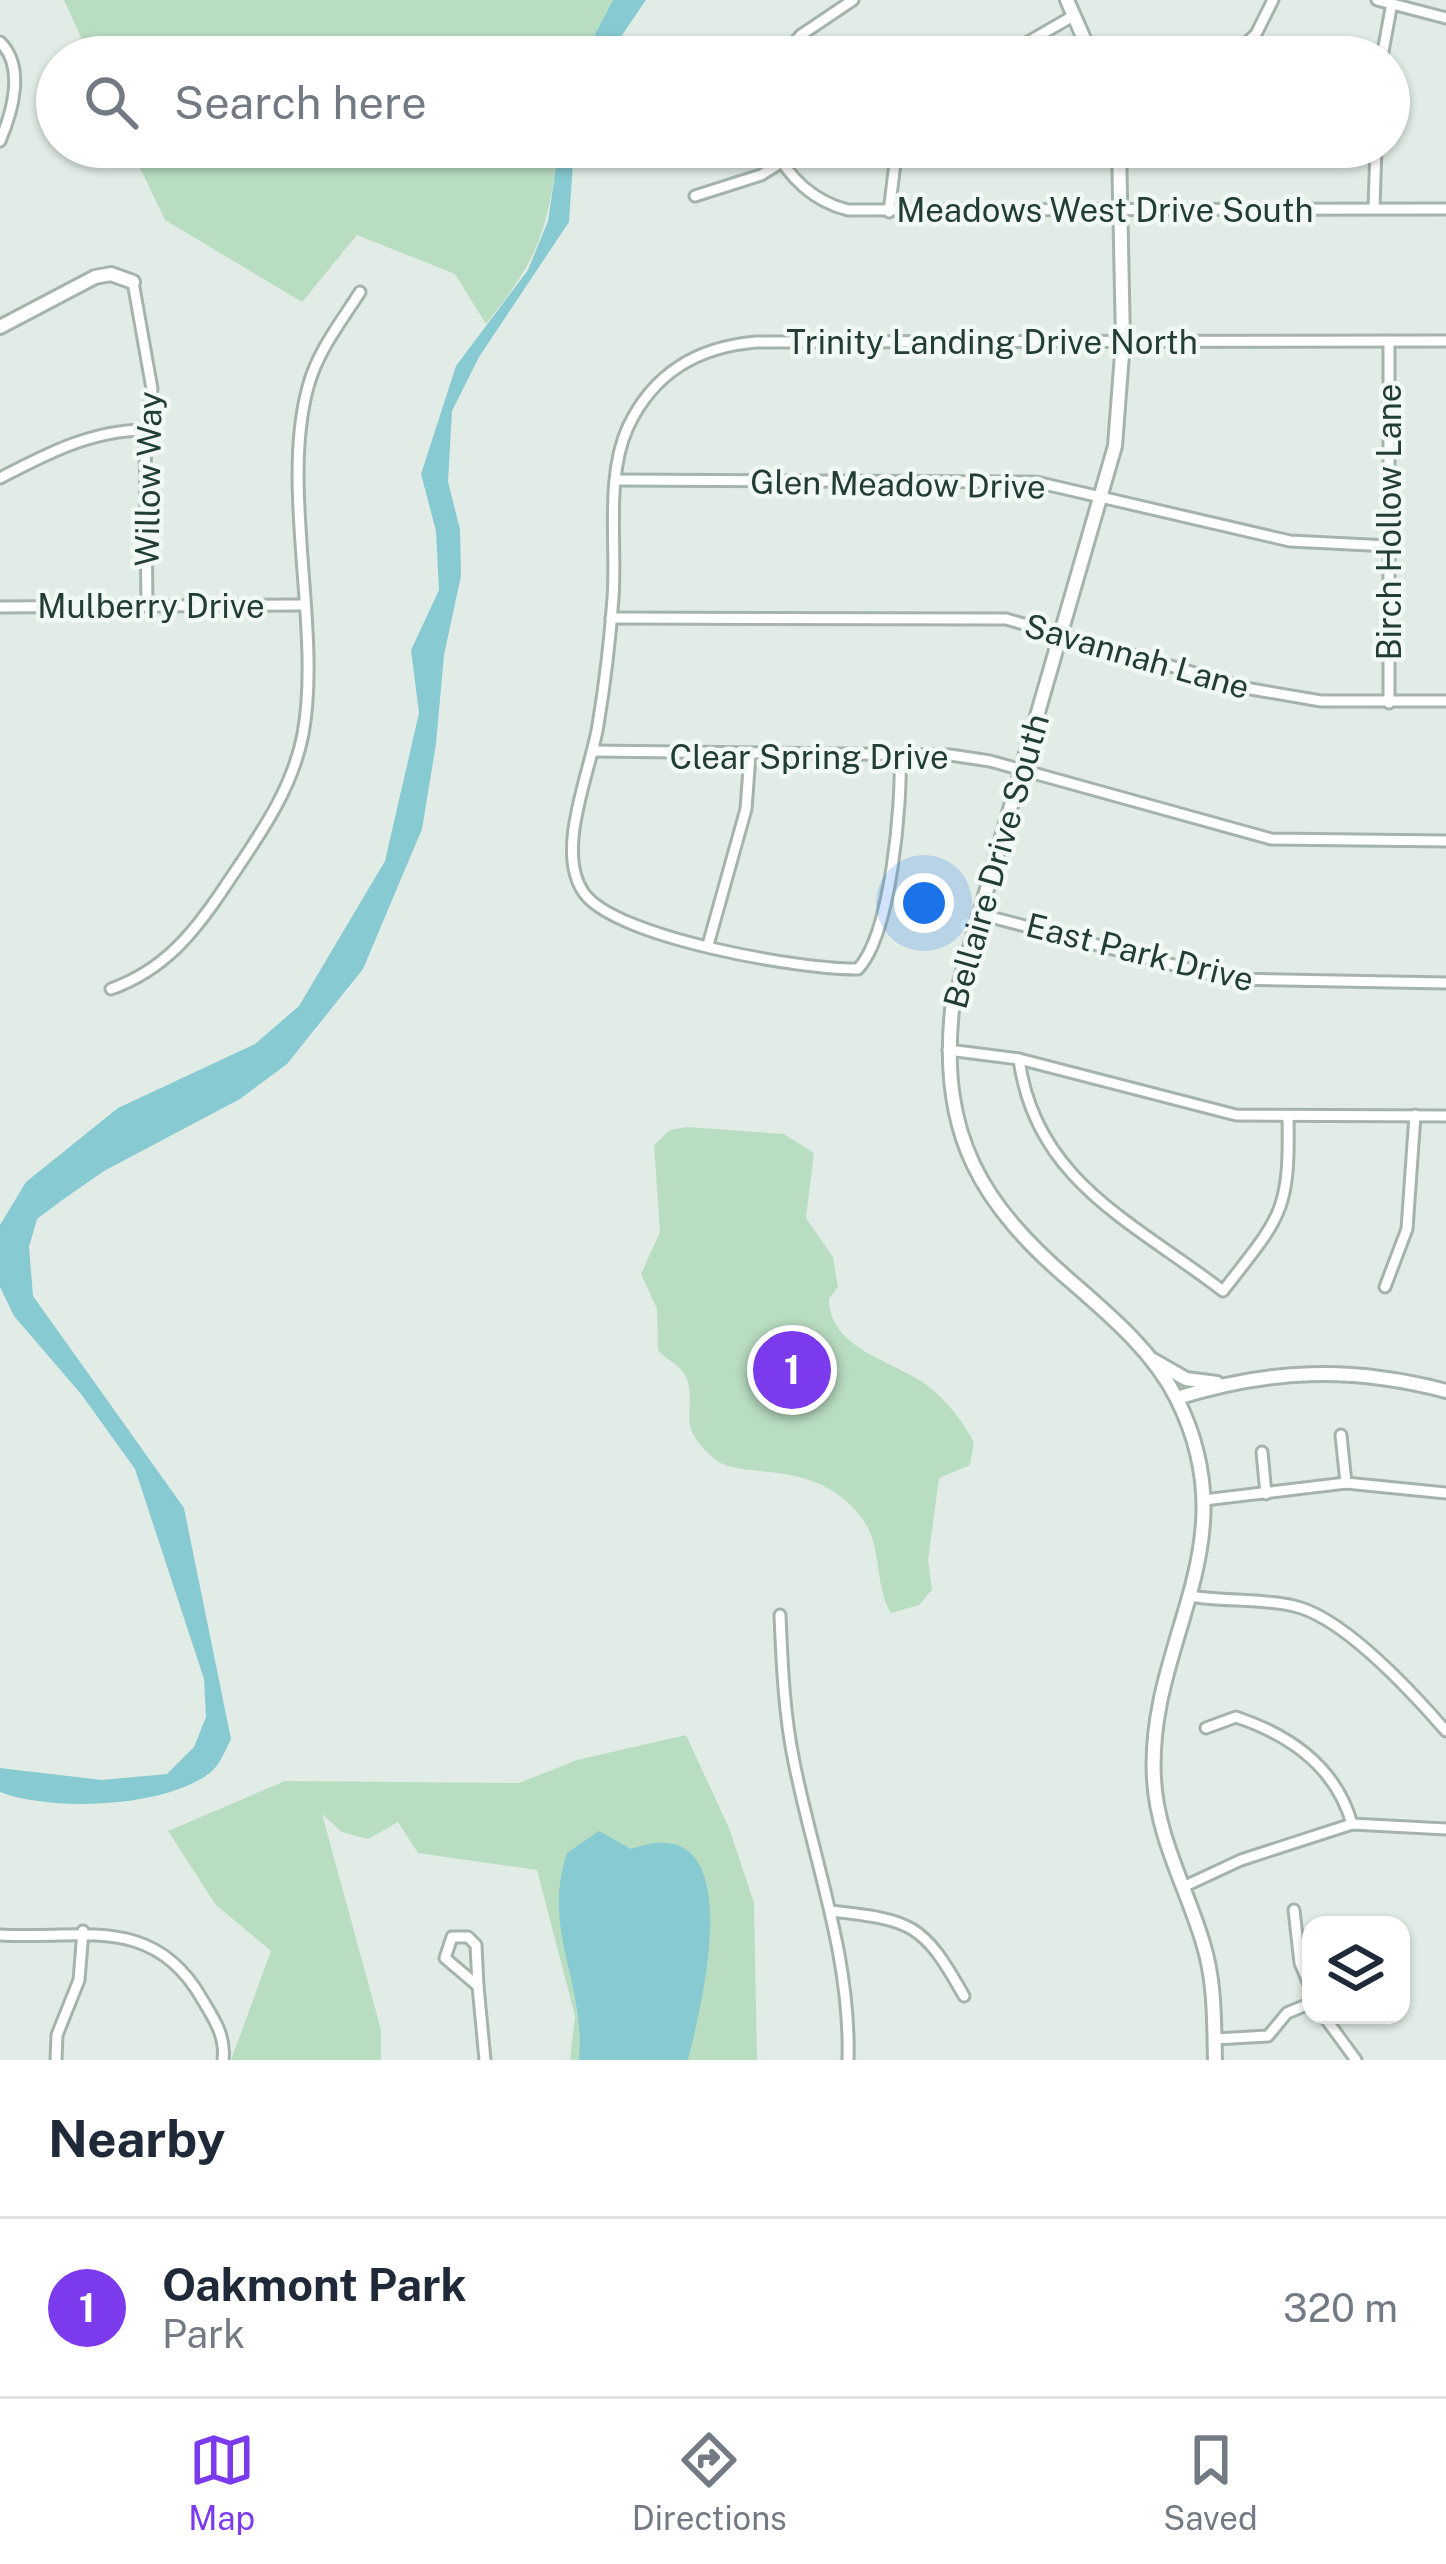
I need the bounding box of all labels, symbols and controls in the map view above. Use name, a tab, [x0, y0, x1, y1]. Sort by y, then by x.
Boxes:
search box	[36, 36, 1410, 168]
icon: search	[78, 69, 144, 135]
text: Search here	[174, 76, 427, 129]
street label: Meadows West Drive South	[896, 191, 1314, 229]
street label: Trinity Landing Drive North	[786, 323, 1198, 361]
street label: Birch Hollow Lane	[1370, 384, 1408, 660]
street label: Willow Way	[127, 391, 169, 567]
street label: Glen Meadow Drive	[750, 462, 1046, 506]
street label: Mulberry Drive	[37, 587, 265, 625]
street label: Savannah Lane	[1020, 606, 1254, 706]
street label: Bellaire Drive South	[936, 709, 1056, 1013]
street label: Clear Spring Drive	[669, 738, 949, 776]
your location	[894, 873, 954, 933]
street label: East Park Drive	[1022, 905, 1258, 999]
pin: 1	[753, 1325, 831, 1415]
map controls	[1302, 1916, 1410, 2024]
button: layers	[1302, 1916, 1410, 2024]
text: Nearby	[48, 2109, 225, 2168]
text: Oakmont Park	[162, 2258, 467, 2311]
text: 1	[79, 2285, 95, 2331]
text: 320 m	[1283, 2285, 1398, 2331]
text: Park	[162, 2311, 245, 2357]
tab: Map	[188, 2427, 255, 2537]
tab: Directions	[632, 2427, 787, 2537]
tab: Saved	[1163, 2427, 1258, 2537]

